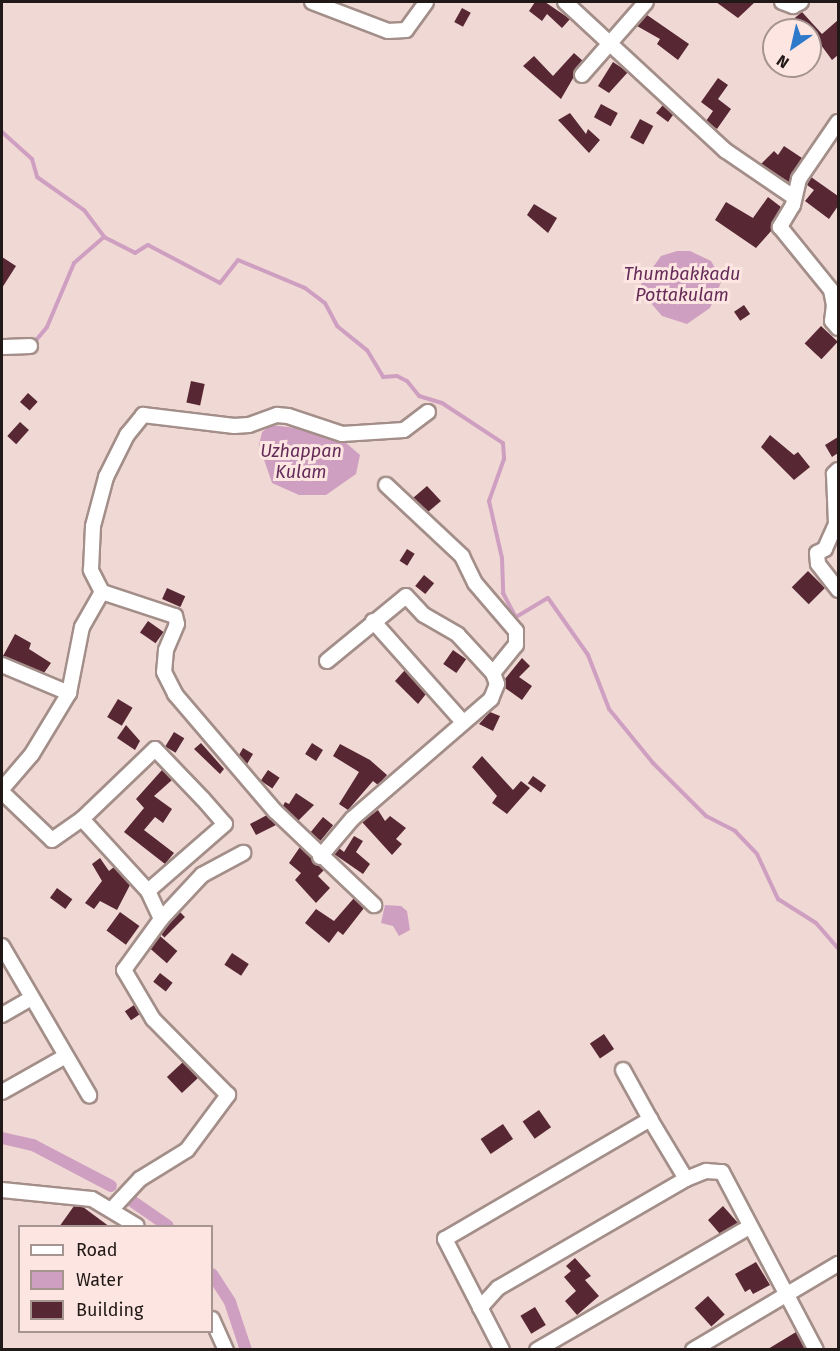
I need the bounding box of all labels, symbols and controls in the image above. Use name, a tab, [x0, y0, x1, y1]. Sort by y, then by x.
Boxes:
north arrow	[762, 18, 822, 78]
text: N	[773, 51, 792, 73]
water label: Thumbakkadu Pottakulam	[624, 264, 740, 306]
water label: Uzhappan Kulam	[260, 441, 342, 484]
legend	[18, 1225, 213, 1333]
text: Road	[76, 1239, 118, 1261]
text: Water	[76, 1269, 123, 1291]
text: Building	[76, 1299, 143, 1321]

